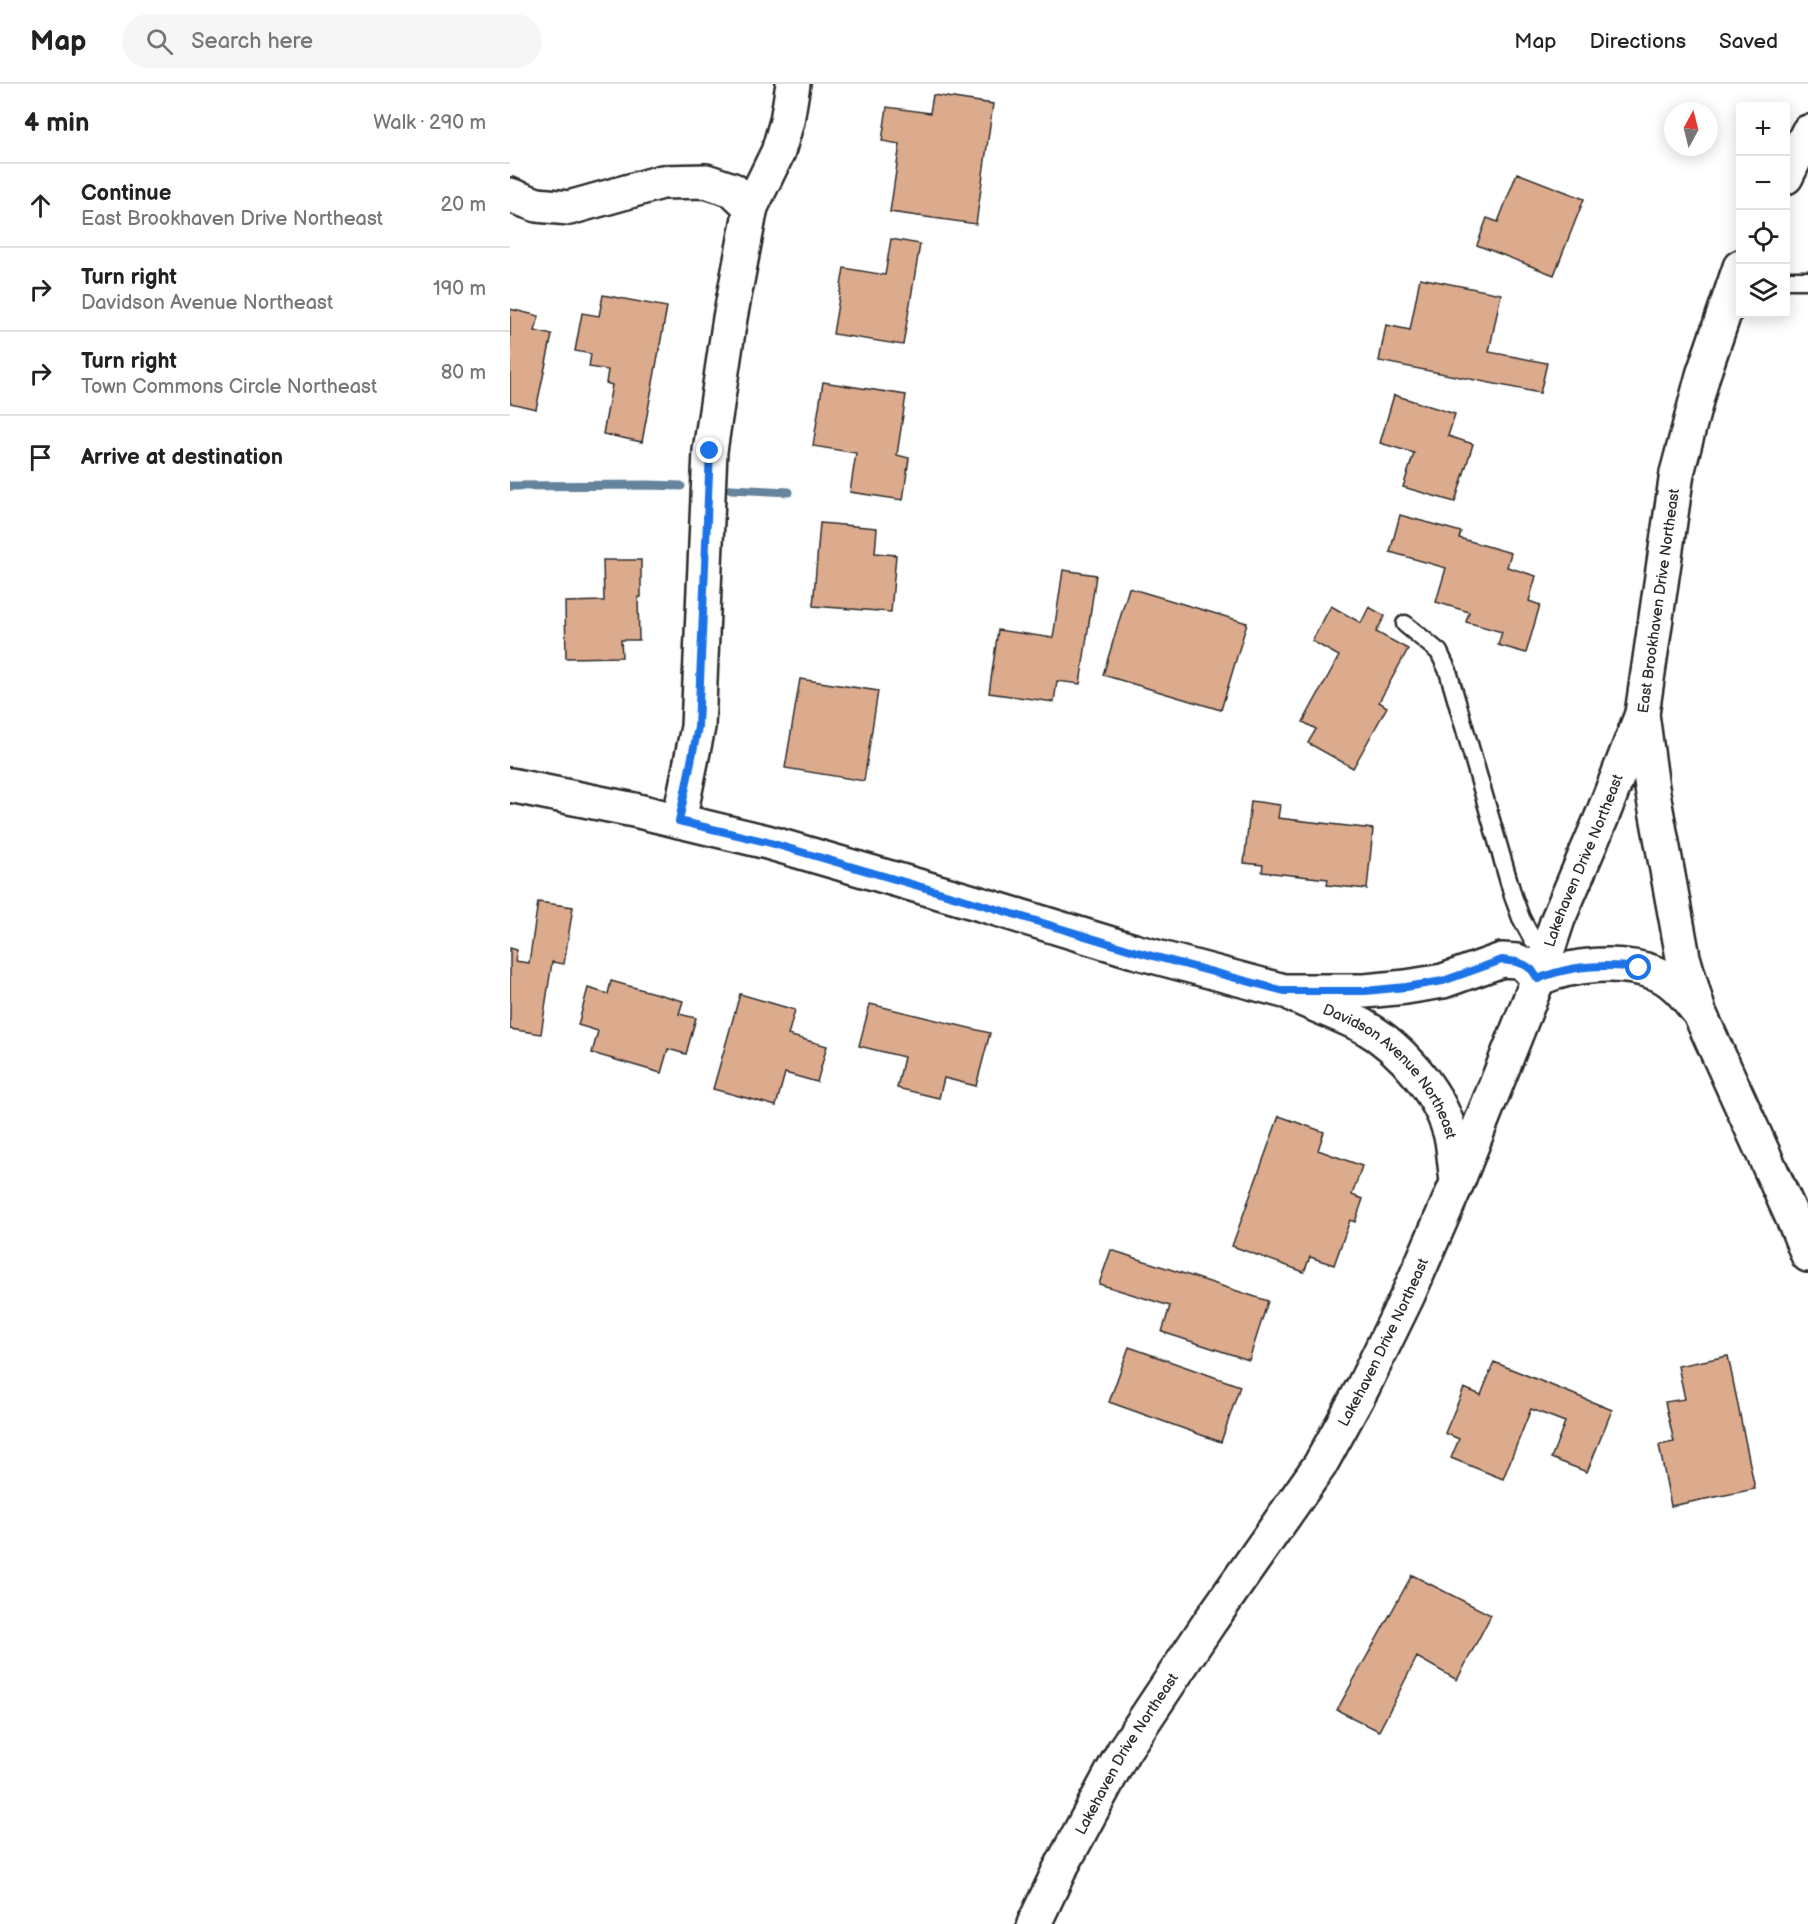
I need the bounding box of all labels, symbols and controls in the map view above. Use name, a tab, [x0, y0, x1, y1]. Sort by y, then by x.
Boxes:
search box	[122, 14, 542, 68]
text: Map	[30, 25, 86, 58]
icon: search	[143, 25, 176, 58]
text: Search here	[191, 28, 313, 55]
text: Map	[1514, 29, 1557, 54]
text: Directions	[1590, 29, 1686, 54]
text: Saved	[1719, 29, 1778, 54]
north arrow	[1664, 102, 1718, 156]
map controls	[1736, 102, 1790, 318]
button: +	[1736, 102, 1790, 156]
text: 4 min	[24, 108, 89, 139]
text: Walk · 290 m	[373, 111, 486, 135]
button: −	[1736, 156, 1790, 210]
text: Continue	[81, 180, 171, 207]
icon: ahead	[24, 189, 57, 222]
text: 20 m	[441, 193, 486, 217]
text: East Brookhaven Drive Northeast	[81, 207, 383, 231]
button: locate	[1736, 210, 1790, 264]
text: Turn right	[81, 264, 177, 291]
button: layers	[1736, 264, 1790, 318]
icon: right	[24, 273, 57, 306]
text: 190 m	[433, 277, 486, 301]
text: Davidson Avenue Northeast	[81, 291, 333, 315]
text: Turn right	[81, 348, 177, 375]
icon: right	[24, 357, 57, 390]
text: 80 m	[441, 361, 486, 385]
text: Town Commons Circle Northeast	[81, 375, 377, 399]
route end	[696, 437, 722, 463]
icon: arrive	[24, 441, 57, 474]
text: Arrive at destination	[81, 444, 283, 471]
street label: East Brookhaven Drive Northeast	[1634, 487, 1684, 714]
street label: Lakehaven Drive Northeast	[1540, 771, 1627, 949]
route start	[1625, 954, 1651, 980]
street label: Davidson Avenue Northeast	[1320, 1000, 1461, 1141]
street label: Lakehaven Drive Northeast	[1334, 1255, 1433, 1430]
street label: Lakehaven Drive Northeast	[1071, 1669, 1183, 1838]

